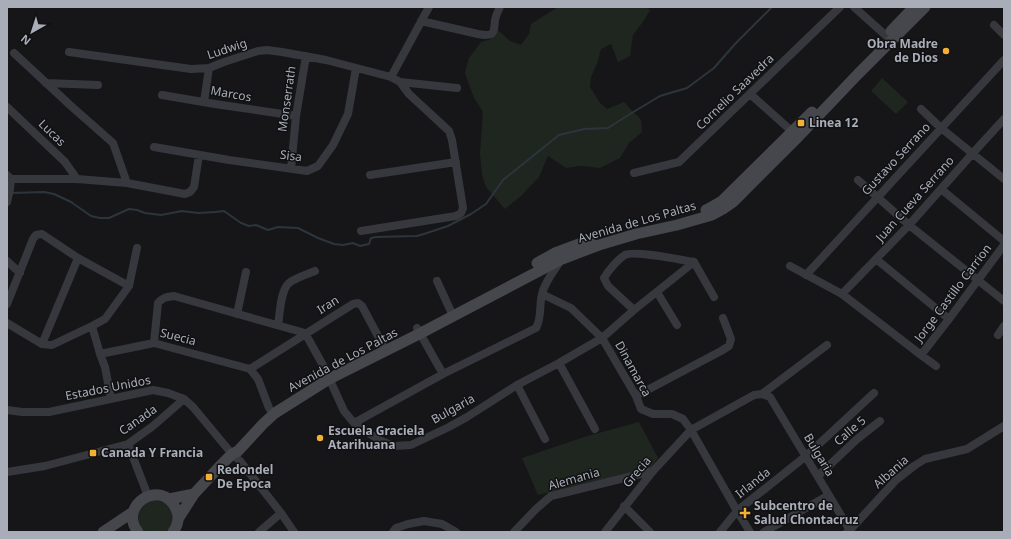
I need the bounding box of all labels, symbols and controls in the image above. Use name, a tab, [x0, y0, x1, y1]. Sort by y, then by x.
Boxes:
north arrow	[12, 12, 52, 52]
text: N	[17, 32, 34, 49]
street label: Ludwig	[205, 34, 249, 63]
place label: Obra Madre de Dios	[867, 35, 938, 66]
marker: Obra Madre de Dios	[941, 46, 951, 56]
street label: Cornelio Saavedra	[692, 50, 777, 133]
street label: Monserrath	[273, 65, 300, 133]
street label: Marcos	[209, 82, 253, 105]
place label: Linea 12	[809, 114, 858, 131]
street label: Lucas	[35, 115, 70, 150]
marker: Linea 12	[796, 118, 806, 128]
street label: Gustavo Serrano	[857, 119, 934, 199]
street label: Sisa	[279, 146, 303, 165]
street label: Juan Cueva Serrano	[871, 152, 958, 246]
street label: Avenida de Los Paltas	[576, 196, 698, 246]
street label: Jorge Castillo Carrion	[909, 240, 995, 346]
street label: Iran	[314, 291, 342, 318]
street label: Avenida de Los Paltas	[285, 323, 401, 396]
street label: Suecia	[158, 324, 198, 349]
street label: Dinamarca	[611, 338, 656, 400]
street label: Estados Unidos	[64, 371, 152, 404]
street label: Bulgaria	[428, 390, 478, 427]
street label: Canada	[115, 400, 160, 439]
street label: Calle 5	[830, 412, 869, 449]
place label: Escuela Graciela Atarihuana	[328, 422, 425, 453]
street label: Bulgaria	[800, 430, 839, 479]
marker: Escuela Graciela Atarihuana	[315, 433, 325, 443]
place label: Canada Y Francia	[101, 444, 203, 461]
marker: Canada Y Francia	[88, 448, 98, 458]
street label: Albania	[869, 451, 912, 492]
street label: Grecia	[619, 452, 655, 491]
place label: Redondel De Epoca	[217, 461, 273, 492]
street label: Alemania	[546, 463, 602, 494]
street label: Irlanda	[732, 463, 774, 502]
marker: Redondel De Epoca	[204, 472, 214, 482]
place label: Subcentro de Salud Chontacruz	[754, 497, 858, 528]
marker: Subcentro de Salud Chontacruz	[739, 507, 751, 519]

